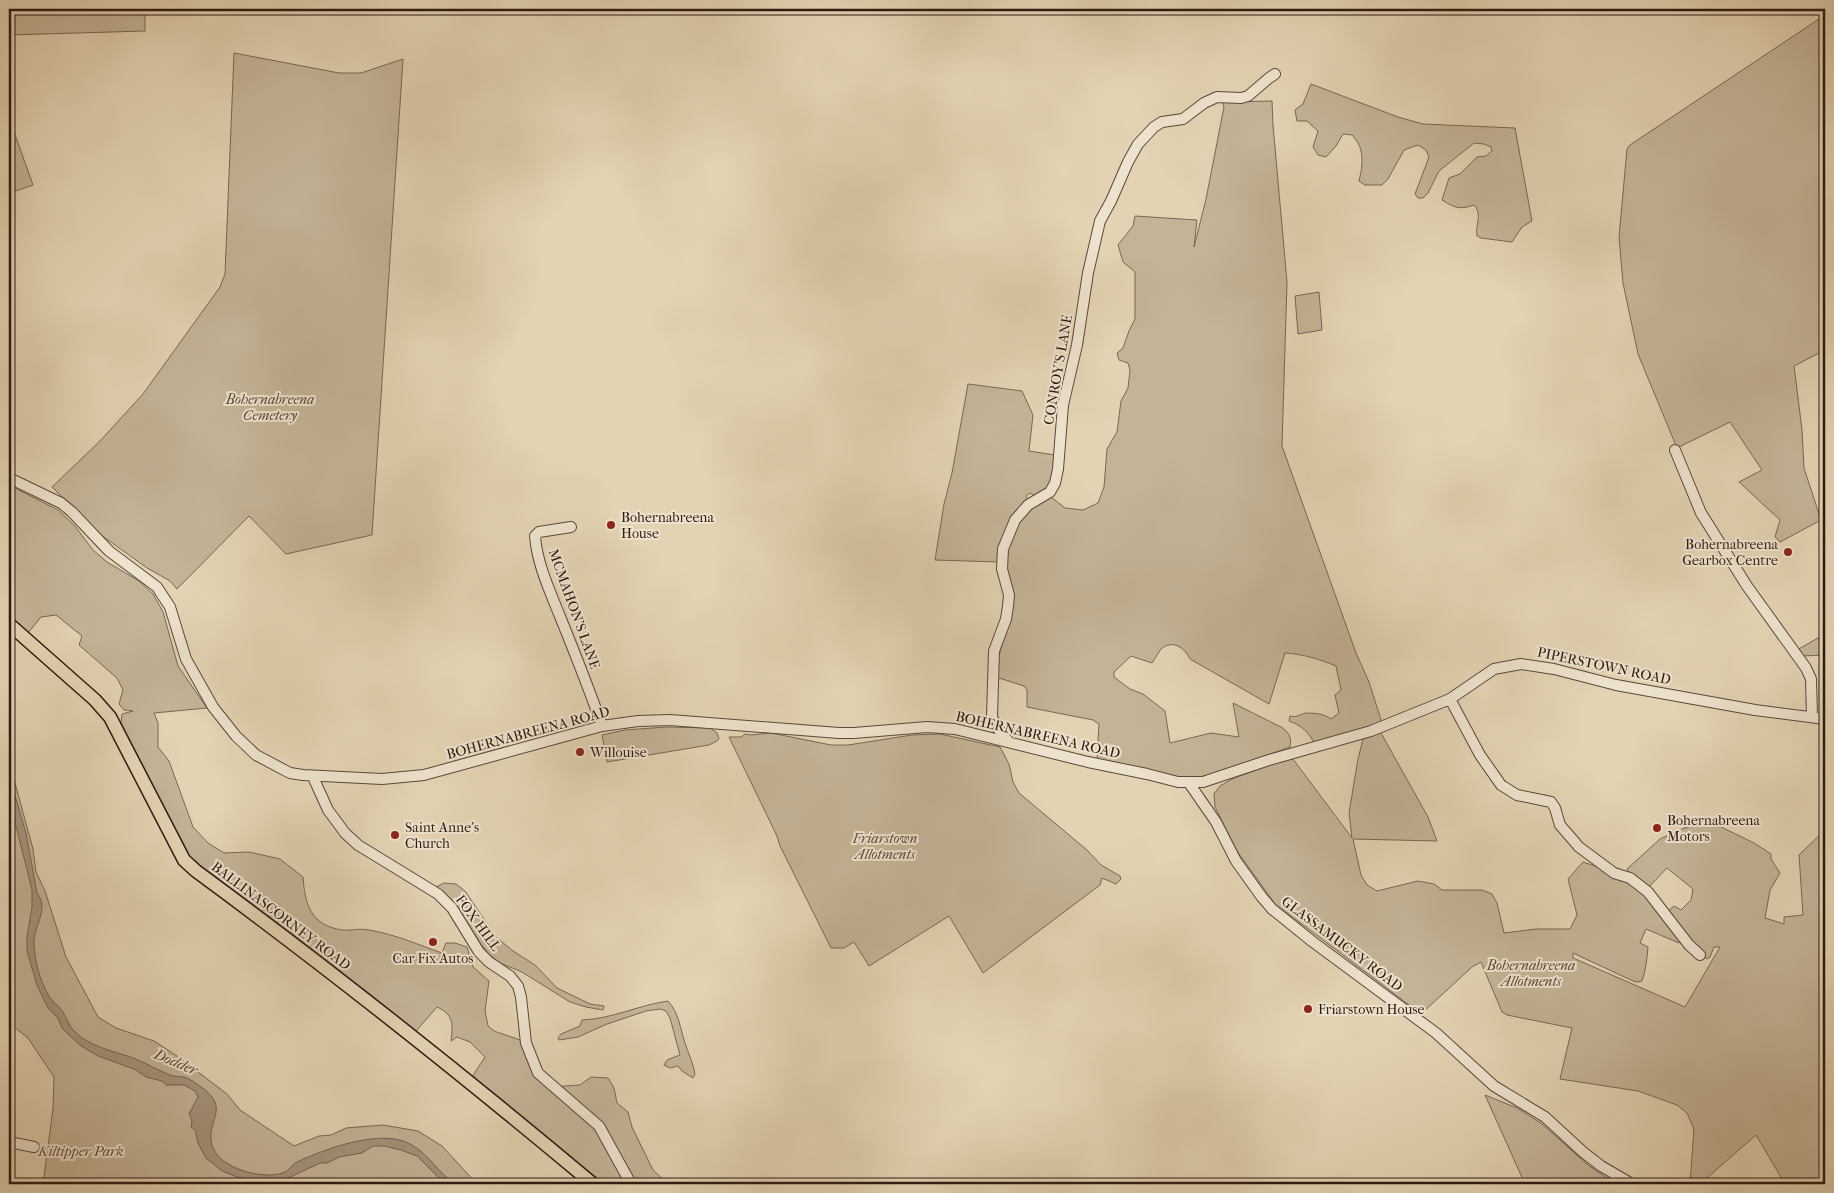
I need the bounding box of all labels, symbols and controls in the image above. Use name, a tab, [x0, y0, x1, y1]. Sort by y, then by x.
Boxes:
street label: CONROY'S LANE	[1040, 313, 1076, 426]
park label: Bohernabreena Cemetery	[225, 391, 314, 424]
place label: Bohernabreena House	[621, 509, 714, 542]
marker: Bohernabreena House	[605, 519, 617, 531]
place label: Bohernabreena Gearbox Centre	[1682, 536, 1779, 569]
marker: Bohernabreena Gearbox Centre	[1782, 546, 1794, 558]
street label: MCMAHON'S LANE	[544, 547, 604, 672]
street label: PIPERSTOWN ROAD	[1536, 644, 1673, 689]
street label: BOHERNABREENA ROAD	[445, 703, 612, 763]
street label: BOHERNABREENA ROAD	[954, 708, 1122, 762]
place label: Willouise	[589, 744, 647, 761]
marker: Willouise	[574, 746, 586, 758]
place label: Bohernabreena Motors	[1667, 812, 1760, 845]
place label: Saint Anne's Church	[405, 819, 479, 852]
marker: Bohernabreena Motors	[1651, 822, 1663, 834]
marker: Saint Anne's Church	[389, 829, 401, 841]
park label: Friarstown Allotments	[852, 830, 917, 863]
street label: BALLINASCORNEY ROAD	[208, 858, 354, 974]
street label: FOX HILL	[452, 891, 504, 955]
street label: GLASSAMUCKY ROAD	[1278, 893, 1406, 995]
marker: Car Fix Autos	[427, 936, 439, 948]
place label: Car Fix Autos	[393, 950, 473, 967]
park label: Bohernabreena Allotments	[1486, 957, 1575, 990]
place label: Friarstown House	[1318, 1001, 1425, 1018]
marker: Friarstown House	[1302, 1003, 1314, 1015]
water label: Dodder	[151, 1044, 202, 1080]
park label: Kiltipper Park	[37, 1143, 124, 1160]

